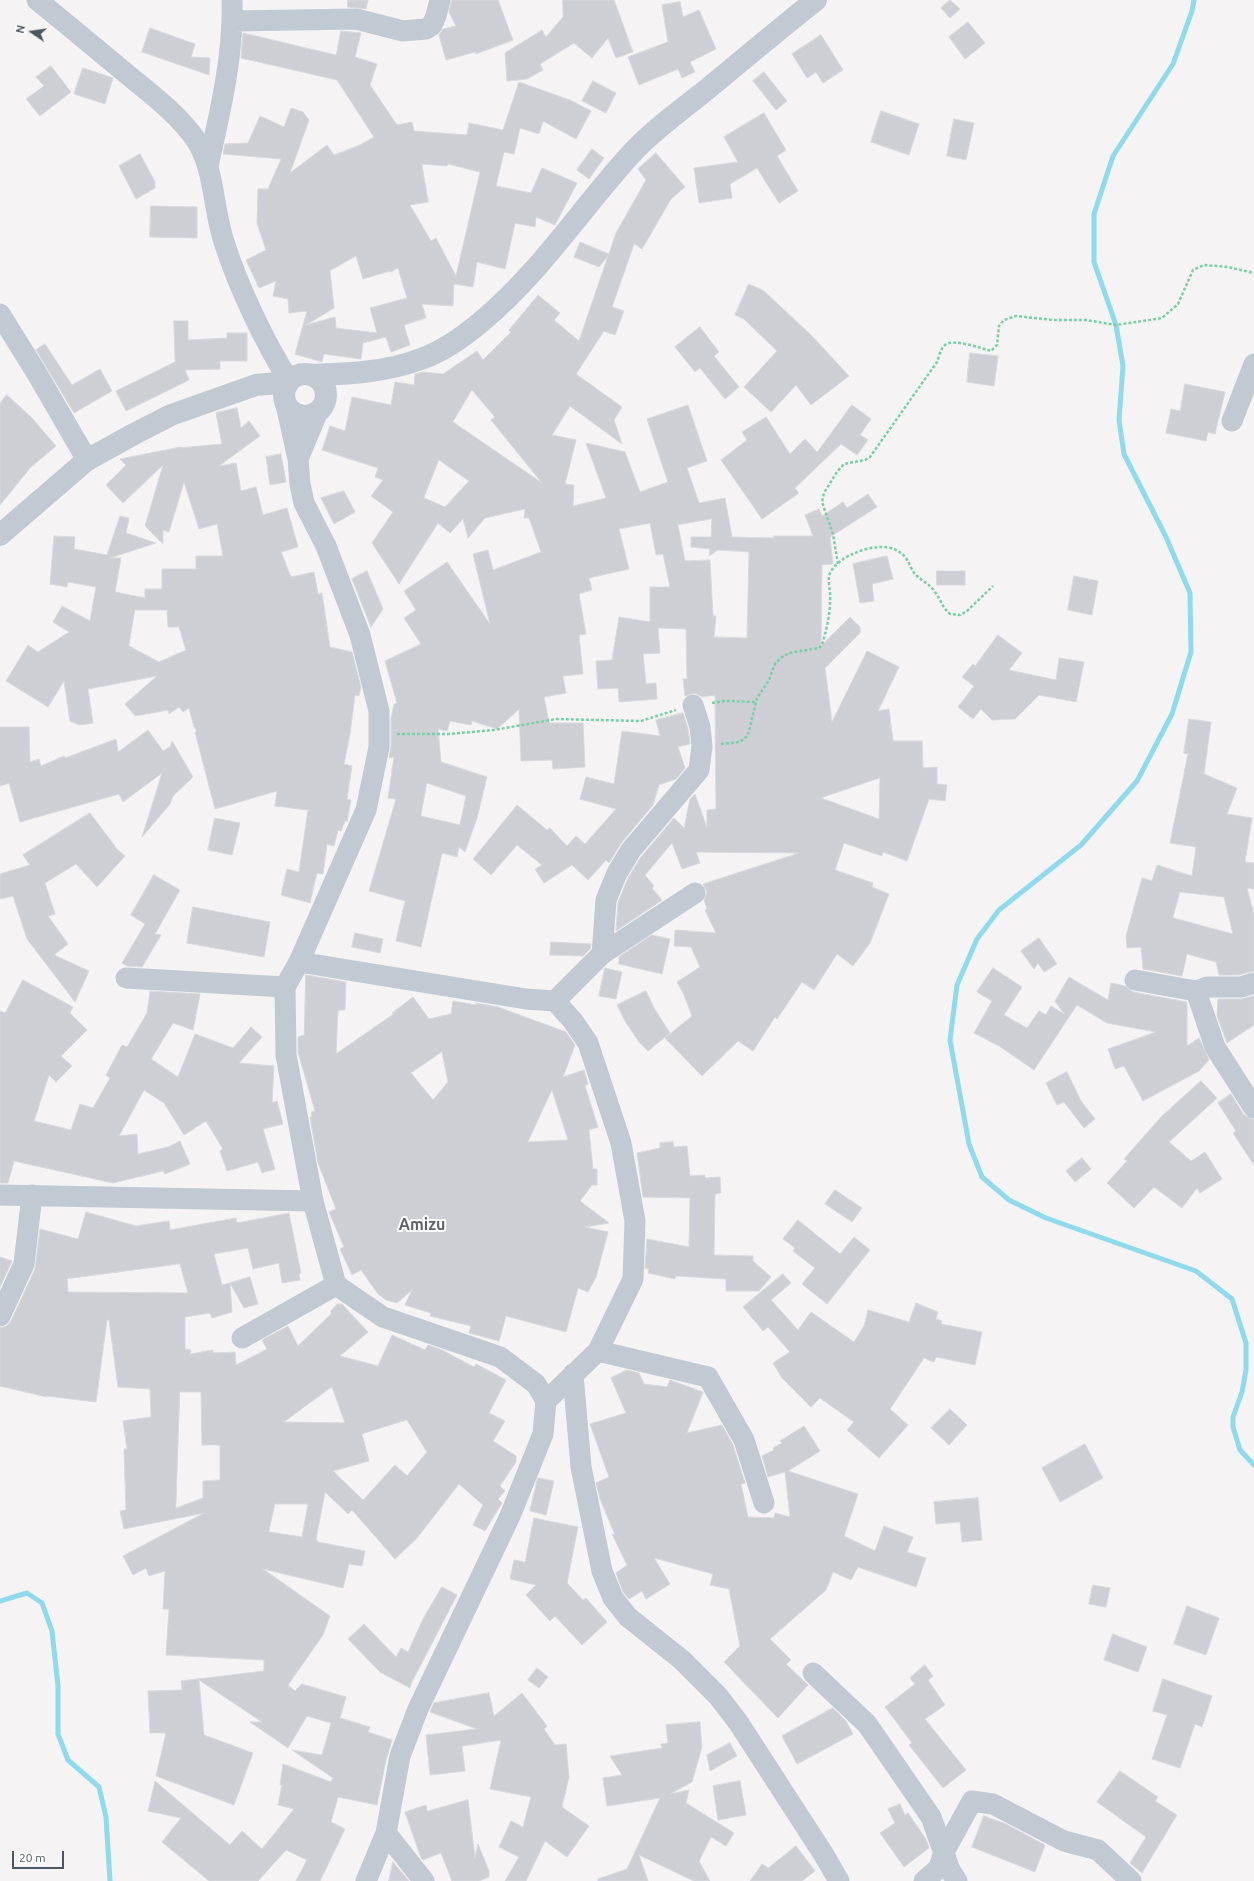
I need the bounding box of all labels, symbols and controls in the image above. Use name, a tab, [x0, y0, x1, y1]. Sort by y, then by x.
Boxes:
north arrow	[12, 12, 52, 52]
text: N	[14, 24, 27, 35]
district label: Amizu	[399, 1215, 445, 1235]
scale bar	[14, 1843, 66, 1869]
text: 20 m	[19, 1851, 46, 1864]

